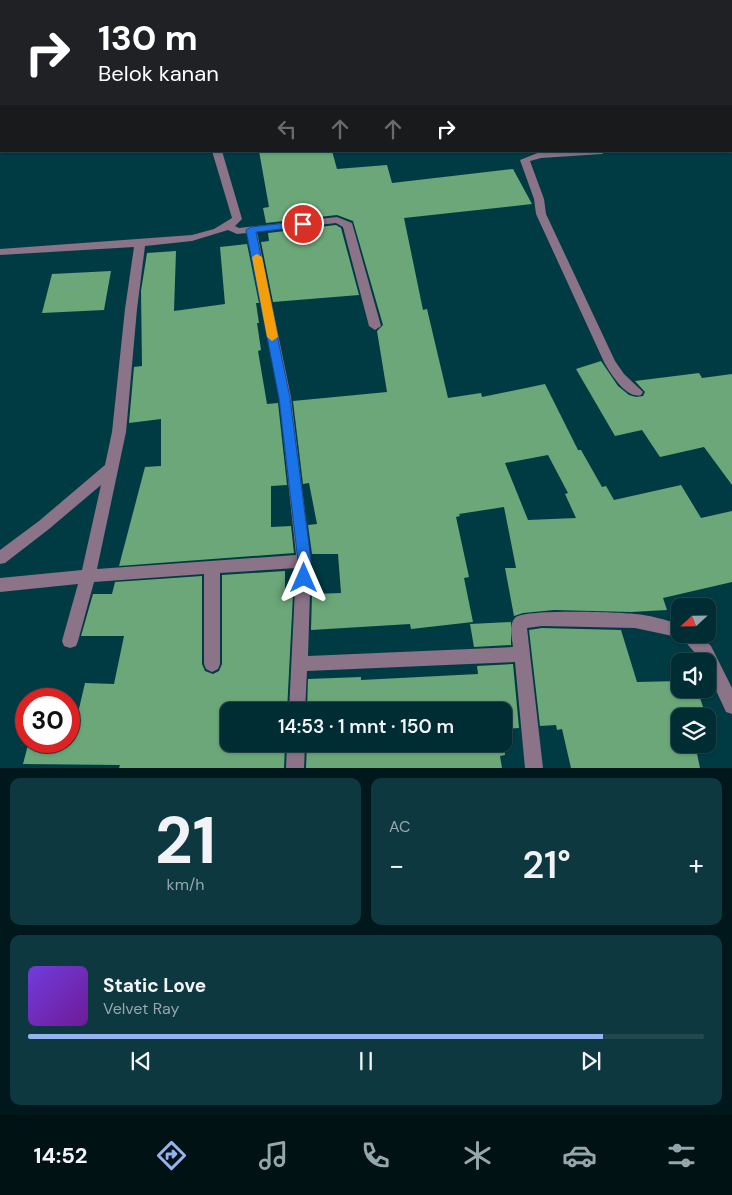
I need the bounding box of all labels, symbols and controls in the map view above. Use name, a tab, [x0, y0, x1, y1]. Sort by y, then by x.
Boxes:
text: 130 m	[98, 15, 198, 61]
icon: right	[15, 20, 80, 85]
text: Belok kanan	[98, 59, 219, 88]
icon: left	[273, 115, 301, 143]
icon: ahead	[326, 115, 354, 143]
icon: ahead	[379, 115, 407, 143]
icon: right	[432, 115, 460, 143]
pin	[282, 203, 324, 245]
icon: arrive	[289, 210, 317, 238]
position arrow	[277, 551, 329, 603]
north arrow	[671, 598, 716, 642]
map controls	[671, 598, 716, 753]
button: sound	[671, 653, 716, 698]
speed limit sign: 30	[15, 688, 80, 753]
button: layers	[671, 708, 716, 753]
text: 14:53 · 1 mnt · 150 m	[278, 714, 454, 739]
text: 21	[155, 799, 216, 883]
text: AC	[389, 816, 410, 837]
text: 21°	[522, 840, 571, 890]
text: −	[389, 847, 404, 884]
text: +	[689, 847, 704, 884]
text: km/h	[167, 874, 204, 895]
text: Static Love	[103, 973, 206, 998]
text: Velvet Ray	[103, 998, 179, 1019]
icon: previous	[127, 1047, 155, 1075]
icon: pause	[352, 1047, 380, 1075]
icon: next	[577, 1047, 605, 1075]
icon: directions	[154, 1138, 189, 1173]
icon: music	[256, 1138, 291, 1173]
icon: phone	[358, 1138, 393, 1173]
icon: climate	[460, 1138, 495, 1173]
icon: car	[562, 1138, 597, 1173]
icon: filters	[664, 1138, 699, 1173]
text: 14:52	[33, 1141, 88, 1170]

